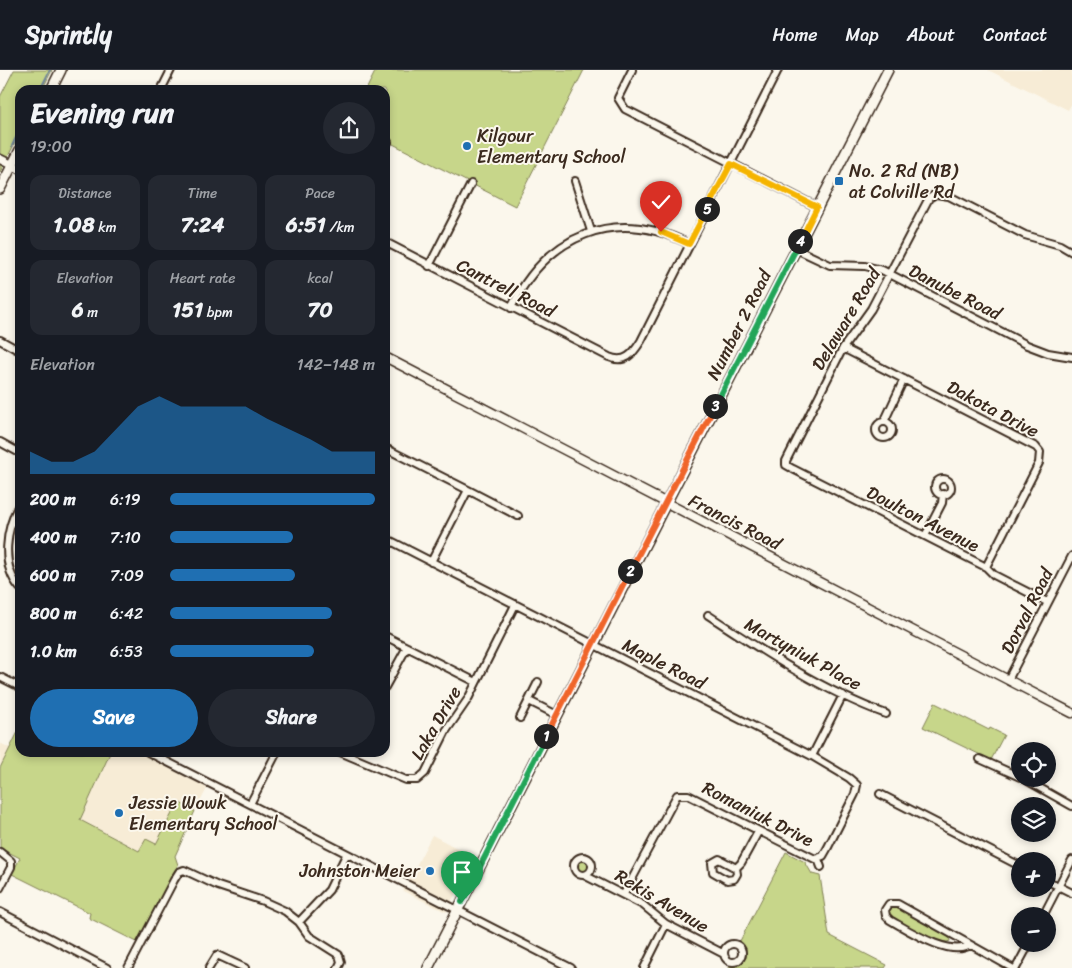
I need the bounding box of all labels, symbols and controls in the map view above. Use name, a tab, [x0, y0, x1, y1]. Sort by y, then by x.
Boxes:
text: Sprintly	[25, 14, 112, 56]
text: Home	[773, 19, 818, 51]
text: Map	[846, 19, 879, 51]
text: About	[907, 19, 955, 51]
text: Contact	[983, 19, 1047, 51]
text: Evening run	[30, 88, 174, 137]
button: share	[323, 102, 375, 154]
place label: Kilgour Elementary School	[477, 120, 626, 173]
text: 19:00	[30, 132, 72, 161]
marker: Kilgour Elementary School	[461, 140, 473, 152]
place label: No. 2 Rd (NB) at Colville Rd	[849, 155, 959, 208]
marker: No. 2 Rd (NB) at Colville Rd	[833, 175, 845, 187]
text: Distance	[58, 181, 111, 206]
text: Time	[188, 181, 217, 206]
text: Pace	[305, 181, 335, 206]
pin	[640, 181, 682, 232]
icon: check	[647, 188, 675, 216]
pin: 5	[694, 196, 720, 222]
text: 5	[703, 197, 712, 222]
text: 1.08	[53, 206, 95, 244]
text: 7:24	[181, 206, 224, 244]
text: 6:51	[286, 206, 326, 244]
text: km	[95, 215, 116, 240]
text: /km	[326, 215, 355, 240]
pin: 4	[788, 228, 812, 254]
text: 4	[796, 229, 805, 254]
street label: Cantrell Road	[451, 249, 563, 327]
street label: Danube Road	[903, 255, 1008, 330]
street label: Delaware Road	[803, 260, 890, 377]
street label: Number 2 Road	[697, 263, 781, 386]
text: Elevation	[56, 266, 113, 291]
text: Heart rate	[170, 266, 235, 291]
text: kcal	[307, 266, 333, 291]
text: 6	[72, 291, 84, 329]
text: 151	[172, 291, 203, 329]
text: 70	[308, 291, 333, 329]
text: m	[84, 300, 98, 325]
text: bpm	[203, 300, 233, 325]
text: Elevation	[30, 350, 95, 379]
text: 142–148 m	[297, 350, 375, 379]
street label: Dakota Drive	[941, 371, 1045, 447]
pin: 3	[702, 394, 728, 418]
text: 3	[712, 394, 719, 419]
street label: Doulton Avenue	[861, 477, 986, 561]
text: 200 m	[30, 485, 76, 514]
text: 6:19	[110, 485, 141, 514]
street label: Francis Road	[683, 485, 789, 560]
text: 400 m	[30, 523, 77, 552]
text: 7:10	[110, 523, 141, 552]
pin: 2	[618, 558, 642, 584]
text: 2	[626, 559, 635, 584]
text: 600 m	[30, 561, 76, 590]
text: 7:09	[110, 561, 144, 590]
street label: Dorval Road	[992, 561, 1063, 660]
text: 800 m	[30, 599, 76, 628]
text: 6:42	[110, 599, 143, 628]
street label: Martyniuk Place	[738, 608, 868, 700]
street label: Maple Road	[616, 629, 713, 700]
text: 1.0 km	[30, 637, 77, 666]
text: 6:53	[110, 637, 142, 666]
street label: Laka Drive	[402, 680, 470, 766]
button: Save	[30, 689, 198, 747]
button: Share	[208, 689, 375, 747]
pin: 1	[534, 724, 558, 748]
text: 1	[543, 724, 550, 749]
map controls	[1011, 742, 1056, 952]
button: locate	[1011, 742, 1056, 787]
street label: Romaniuk Drive	[697, 772, 820, 856]
place label: Jessie Wowk Elementary School	[128, 787, 278, 840]
button: layers	[1011, 797, 1056, 842]
marker: Jessie Wowk Elementary School	[113, 807, 125, 819]
pin	[441, 851, 483, 902]
button: +	[1011, 852, 1056, 897]
place label: Johnston Meier	[299, 855, 422, 887]
icon: arrive	[448, 858, 476, 886]
street label: Rekis Avenue	[609, 860, 715, 942]
marker: Johnston Meier	[424, 865, 436, 877]
button: −	[1011, 907, 1056, 952]

